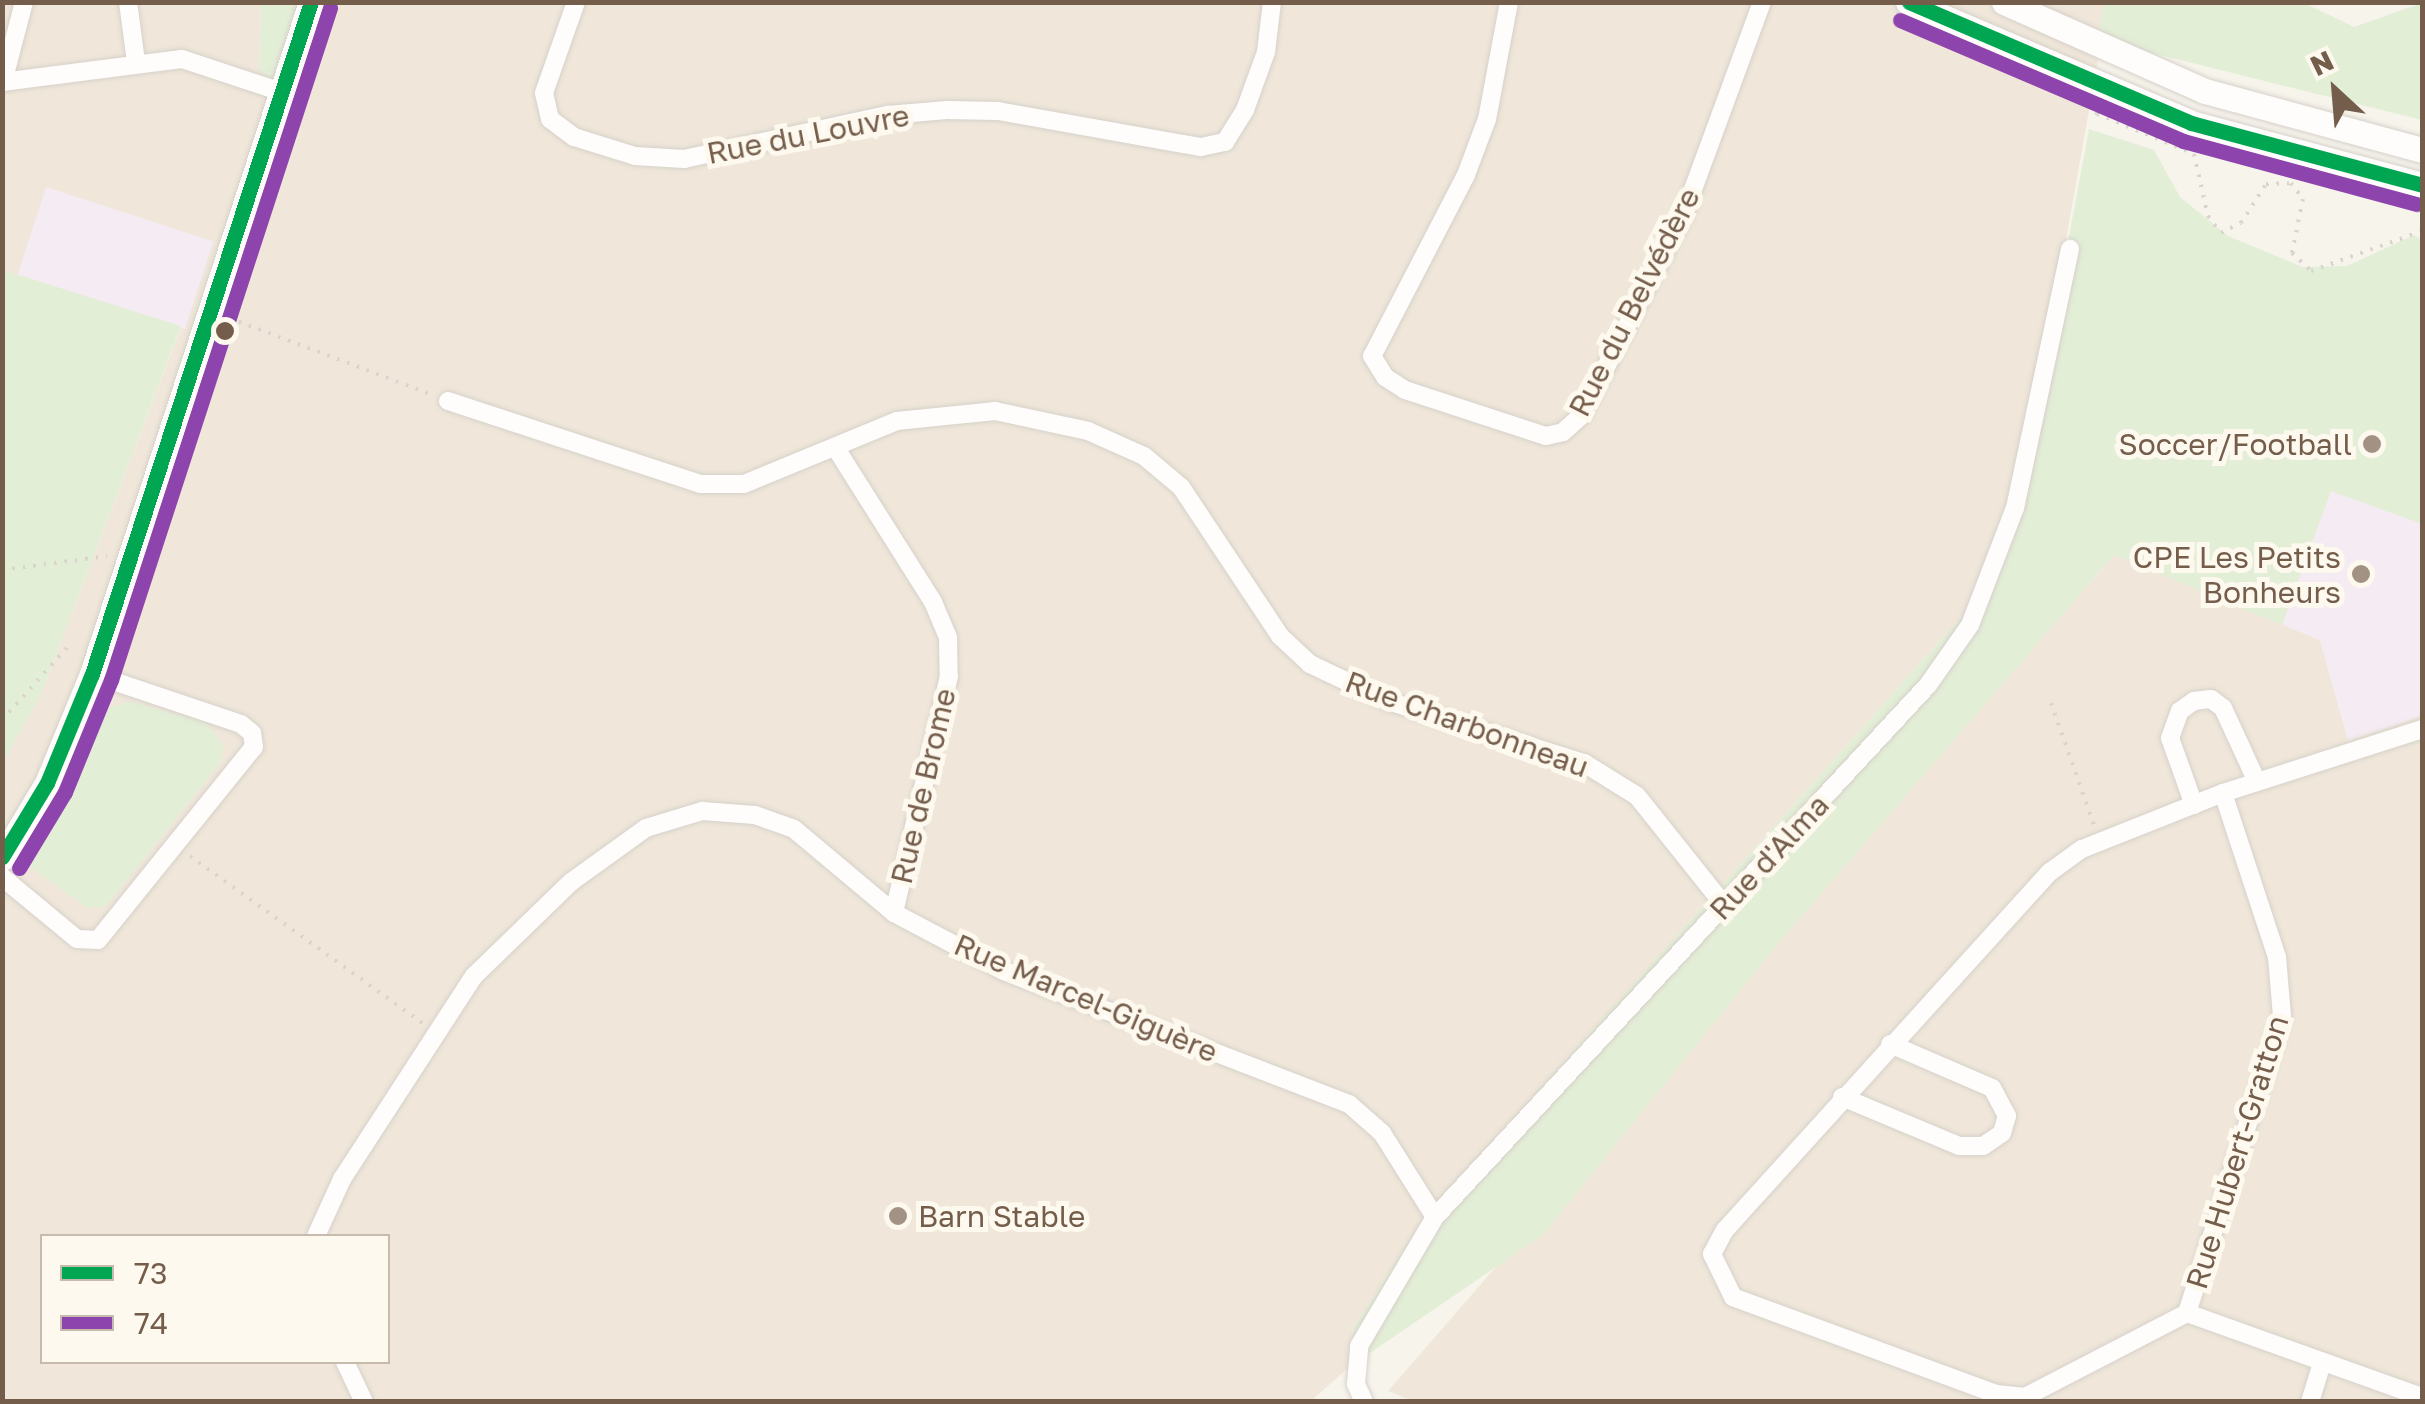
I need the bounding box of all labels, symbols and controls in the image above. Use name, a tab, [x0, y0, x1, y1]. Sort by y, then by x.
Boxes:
north arrow	[2285, 40, 2385, 140]
text: N	[2305, 43, 2338, 82]
street label: Rue du Louvre	[704, 97, 912, 171]
street label: Rue du Belvédère	[1561, 182, 1707, 422]
unlabelled marker	[215, 321, 235, 341]
place label: Soccer/Football	[2118, 426, 2352, 462]
marker: Soccer/Football	[2361, 433, 2383, 455]
place label: CPE Les Petits Bonheurs	[2133, 539, 2341, 610]
marker: CPE Les Petits Bonheurs	[2350, 563, 2372, 585]
street label: Rue Charbonneau	[1340, 663, 1594, 785]
street label: Rue de Brome	[883, 685, 963, 887]
street label: Rue d'Alma	[1702, 787, 1836, 927]
street label: Rue Marcel-Giguère	[949, 926, 1223, 1070]
street label: Rue Hubert-Gratton	[2178, 1011, 2296, 1293]
place label: Barn Stable	[918, 1198, 1085, 1234]
marker: Barn Stable	[887, 1205, 909, 1227]
legend	[40, 1234, 390, 1364]
text: 73	[134, 1255, 167, 1291]
text: 74	[134, 1305, 168, 1341]

